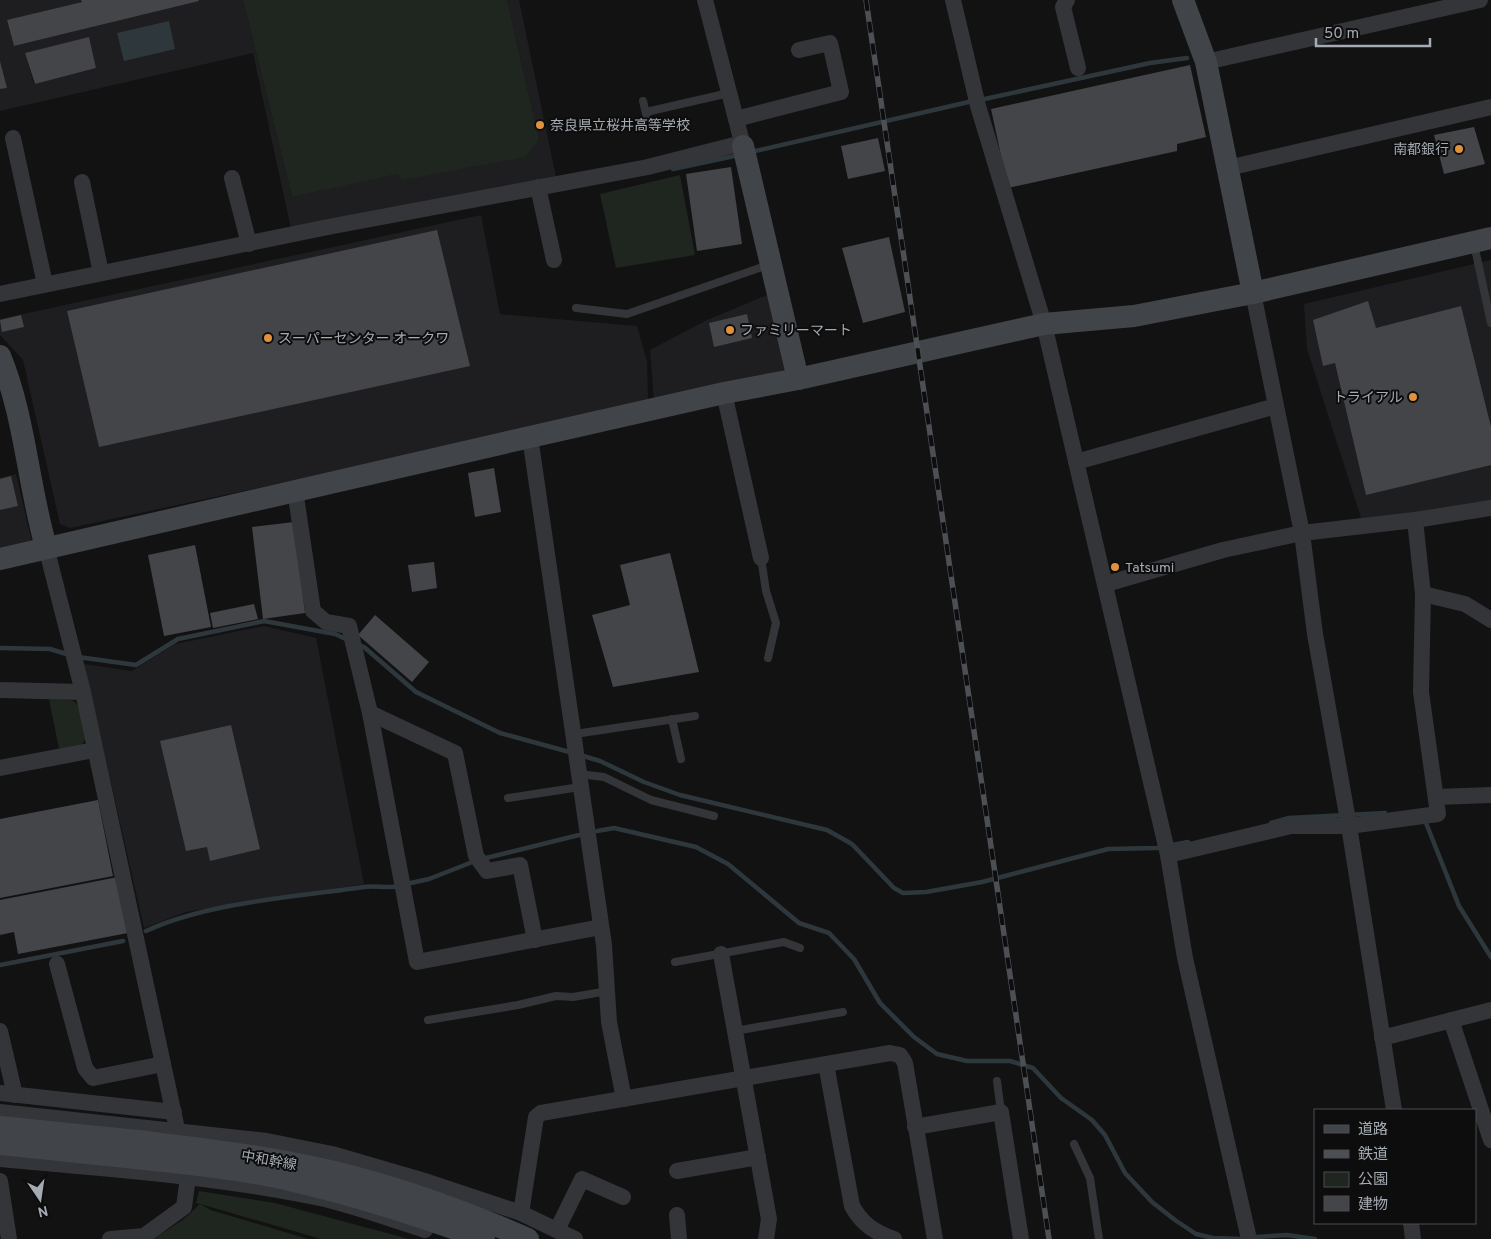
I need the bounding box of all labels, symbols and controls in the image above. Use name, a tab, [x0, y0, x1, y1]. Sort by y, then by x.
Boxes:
scale bar	[1316, 15, 1430, 47]
text: 50 m	[1324, 25, 1359, 44]
place label: 奈良県立桜井高等学校	[550, 117, 690, 135]
marker: 奈良県立桜井高等学校	[534, 119, 546, 131]
place label: 南都銀行	[1393, 142, 1449, 159]
marker: 南都銀行	[1453, 143, 1465, 155]
place label: ファミリーマート	[740, 323, 852, 340]
marker: ファミリーマート	[724, 324, 736, 336]
place label: スーパーセンター オークワ	[278, 331, 449, 348]
marker: スーパーセンター オークワ	[262, 332, 274, 344]
place label: トライアル	[1333, 390, 1403, 407]
marker: トライアル	[1407, 391, 1419, 403]
place label: Tatsumi	[1125, 560, 1174, 577]
marker: Tatsumi	[1109, 561, 1121, 573]
legend	[1314, 1109, 1476, 1224]
text: 道路	[1358, 1121, 1388, 1140]
text: 鉄道	[1358, 1146, 1388, 1165]
street label: 中和幹線	[240, 1148, 298, 1175]
text: 公園	[1358, 1171, 1388, 1190]
north arrow	[15, 1174, 65, 1224]
text: 建物	[1358, 1196, 1388, 1215]
text: N	[36, 1201, 49, 1220]

